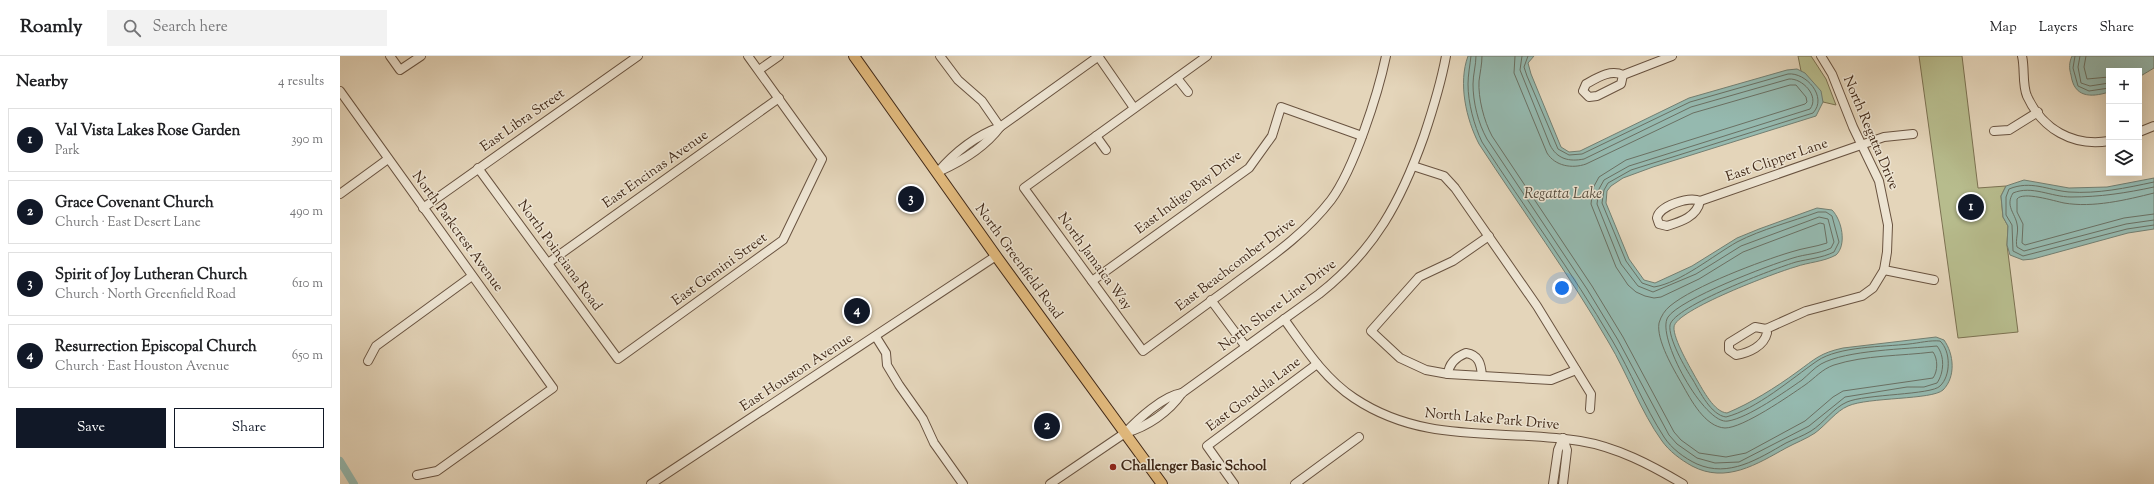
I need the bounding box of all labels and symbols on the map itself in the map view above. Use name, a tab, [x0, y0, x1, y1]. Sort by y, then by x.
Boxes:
street label: North Regatta Drive	[1837, 73, 1903, 193]
street label: East Libra Street	[477, 84, 569, 158]
street label: East Encinas Avenue	[599, 126, 713, 214]
street label: East Clipper Lane	[1723, 134, 1831, 188]
street label: East Indigo Bay Drive	[1132, 146, 1246, 240]
street label: North Parkcrest Avenue	[406, 168, 508, 296]
pin: 3	[898, 184, 924, 214]
water label: Regatta Lake	[1524, 184, 1602, 205]
pin: 1	[1958, 192, 1984, 222]
street label: North Poinciana Road	[512, 196, 606, 316]
street label: North Greenfield Road	[969, 200, 1067, 324]
street label: North Jamaica Way	[1052, 209, 1136, 315]
street label: East Beachcomber Drive	[1172, 213, 1300, 317]
street label: East Gemini Street	[668, 229, 772, 311]
street label: North Shore Line Drive	[1215, 255, 1341, 357]
your location	[1552, 278, 1572, 298]
pin: 4	[844, 296, 870, 326]
street label: East Houston Avenue	[737, 329, 857, 417]
street label: East Gondola Lane	[1203, 353, 1305, 437]
street label: North Lake Park Drive	[1424, 404, 1560, 436]
pin: 2	[1034, 411, 1060, 441]
place label: Challenger Basic School	[1121, 457, 1267, 477]
marker: Challenger Basic School	[1108, 462, 1118, 472]

